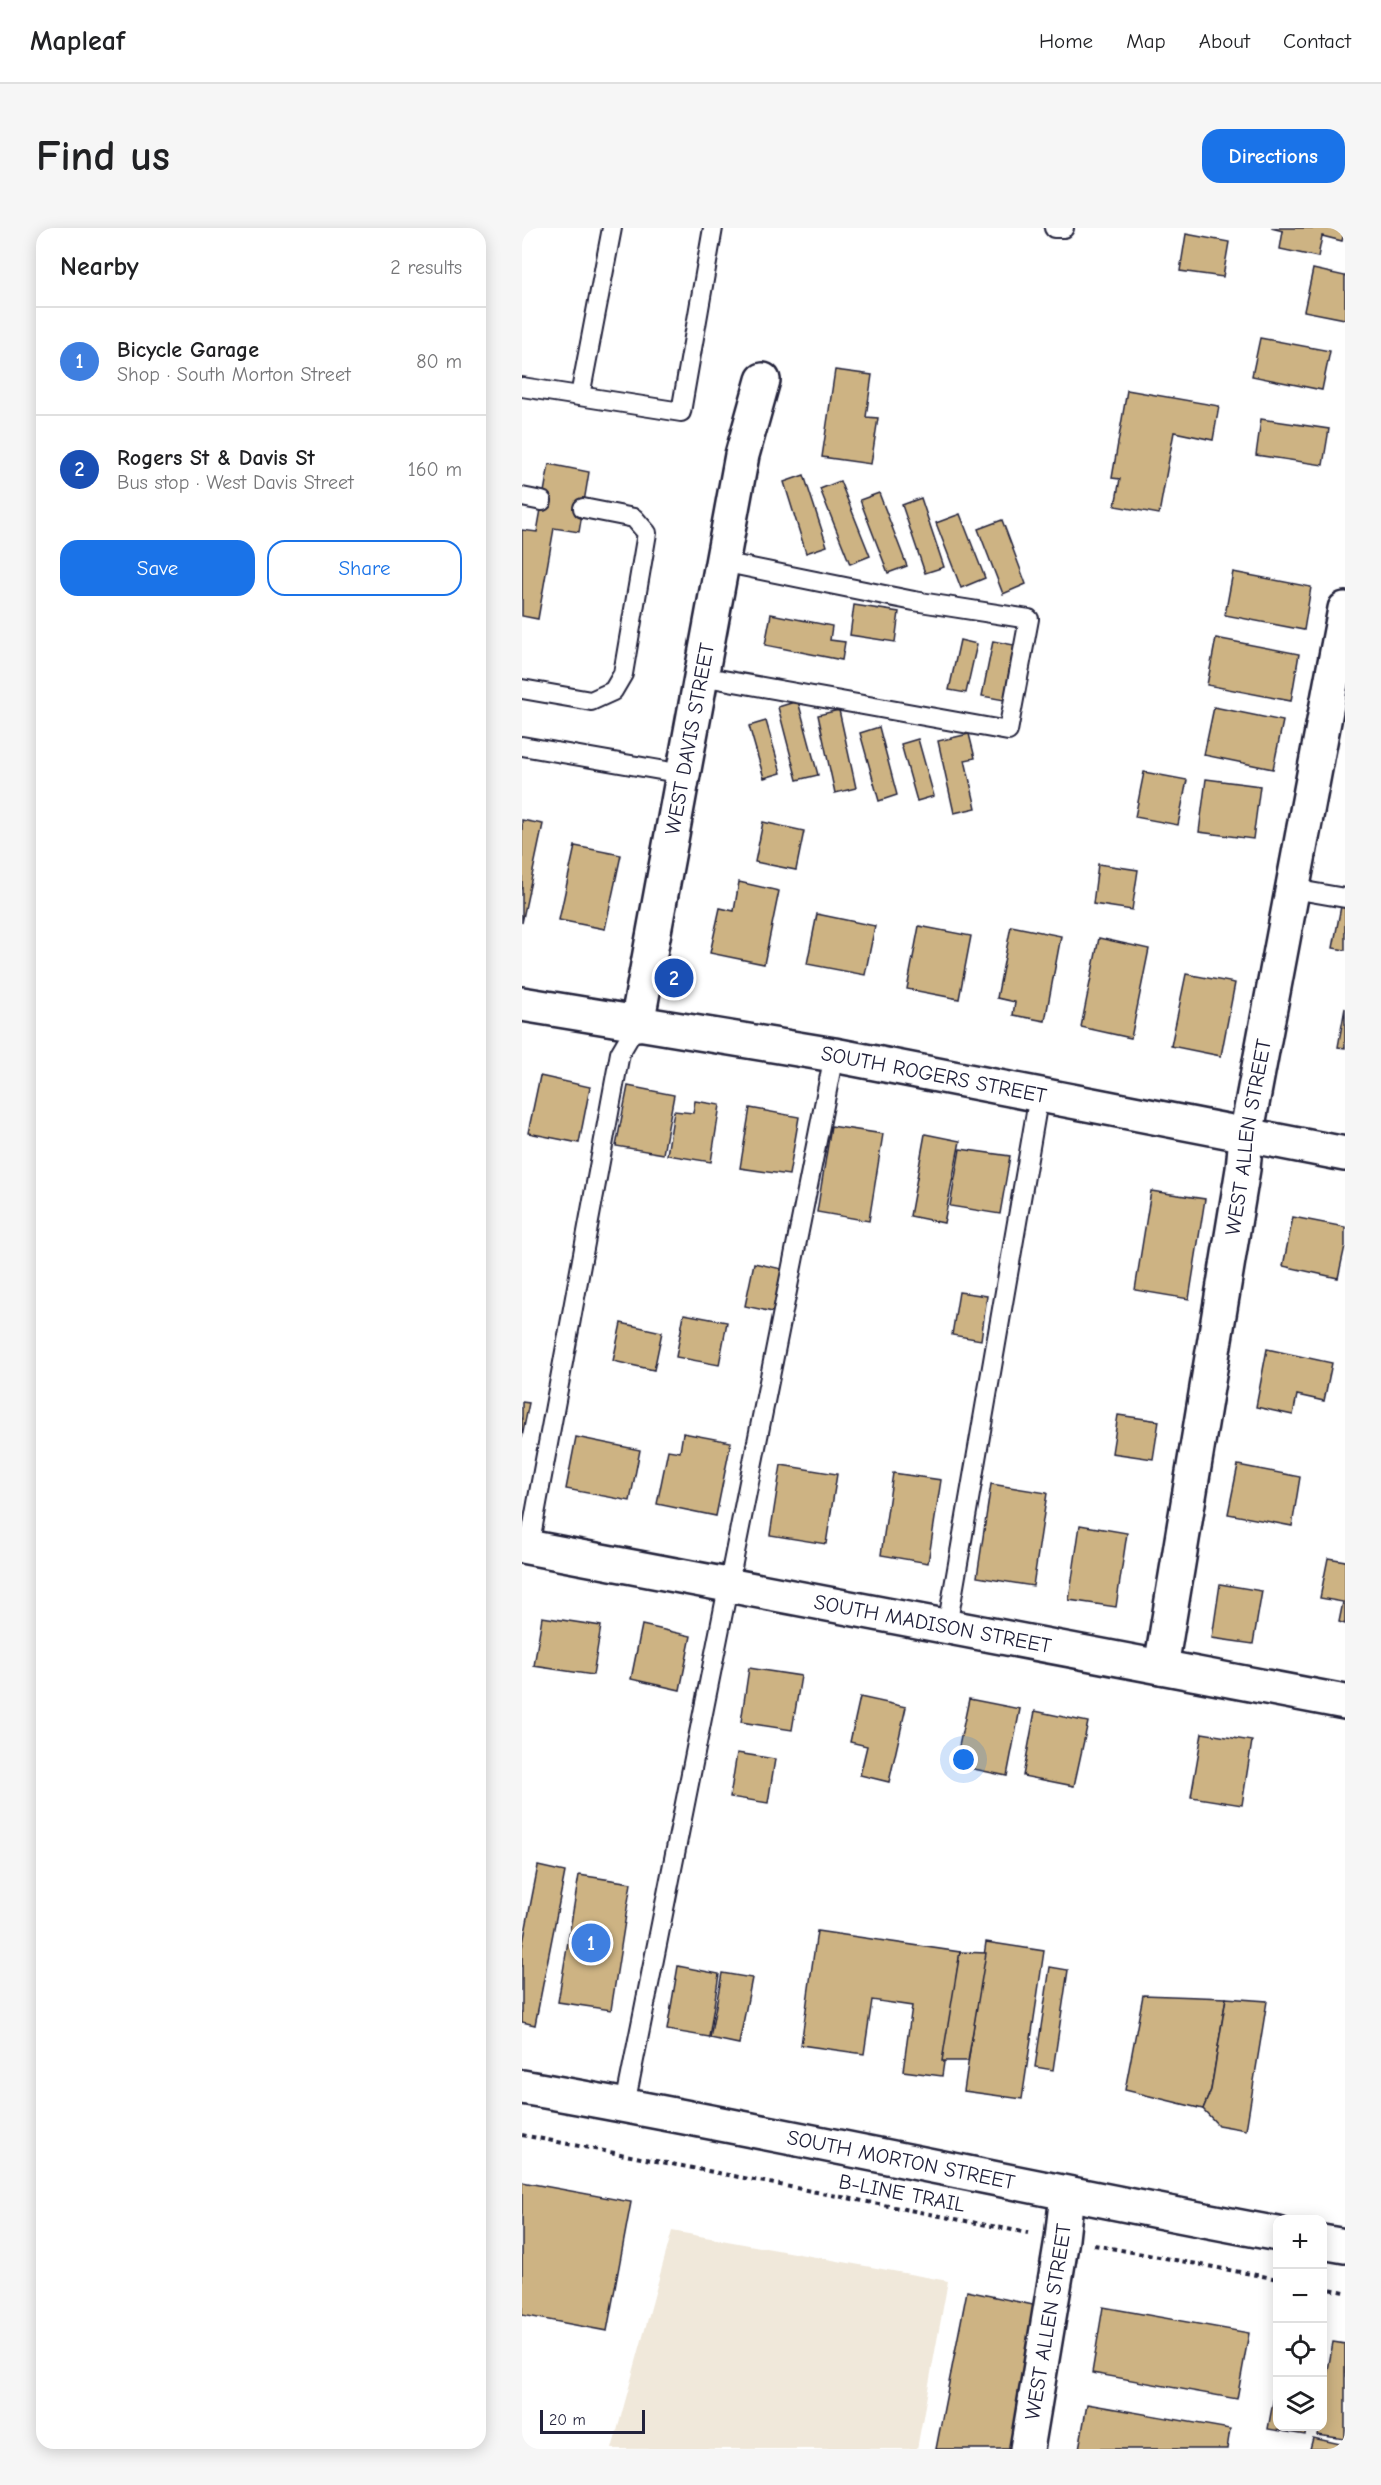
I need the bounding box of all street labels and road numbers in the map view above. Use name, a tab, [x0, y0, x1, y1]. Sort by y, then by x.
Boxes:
street label: WEST DAVIS STREET	[660, 641, 719, 837]
street label: WEST ALLEN STREET	[1220, 1037, 1276, 1237]
street label: SOUTH ROGERS STREET	[820, 1041, 1049, 1108]
street label: SOUTH MADISON STREET	[812, 1590, 1053, 1658]
street label: SOUTH MORTON STREET	[785, 2125, 1017, 2194]
street label: B-LINE TRAIL	[837, 2169, 968, 2217]
street label: WEST ALLEN STREET	[1020, 2222, 1076, 2422]

